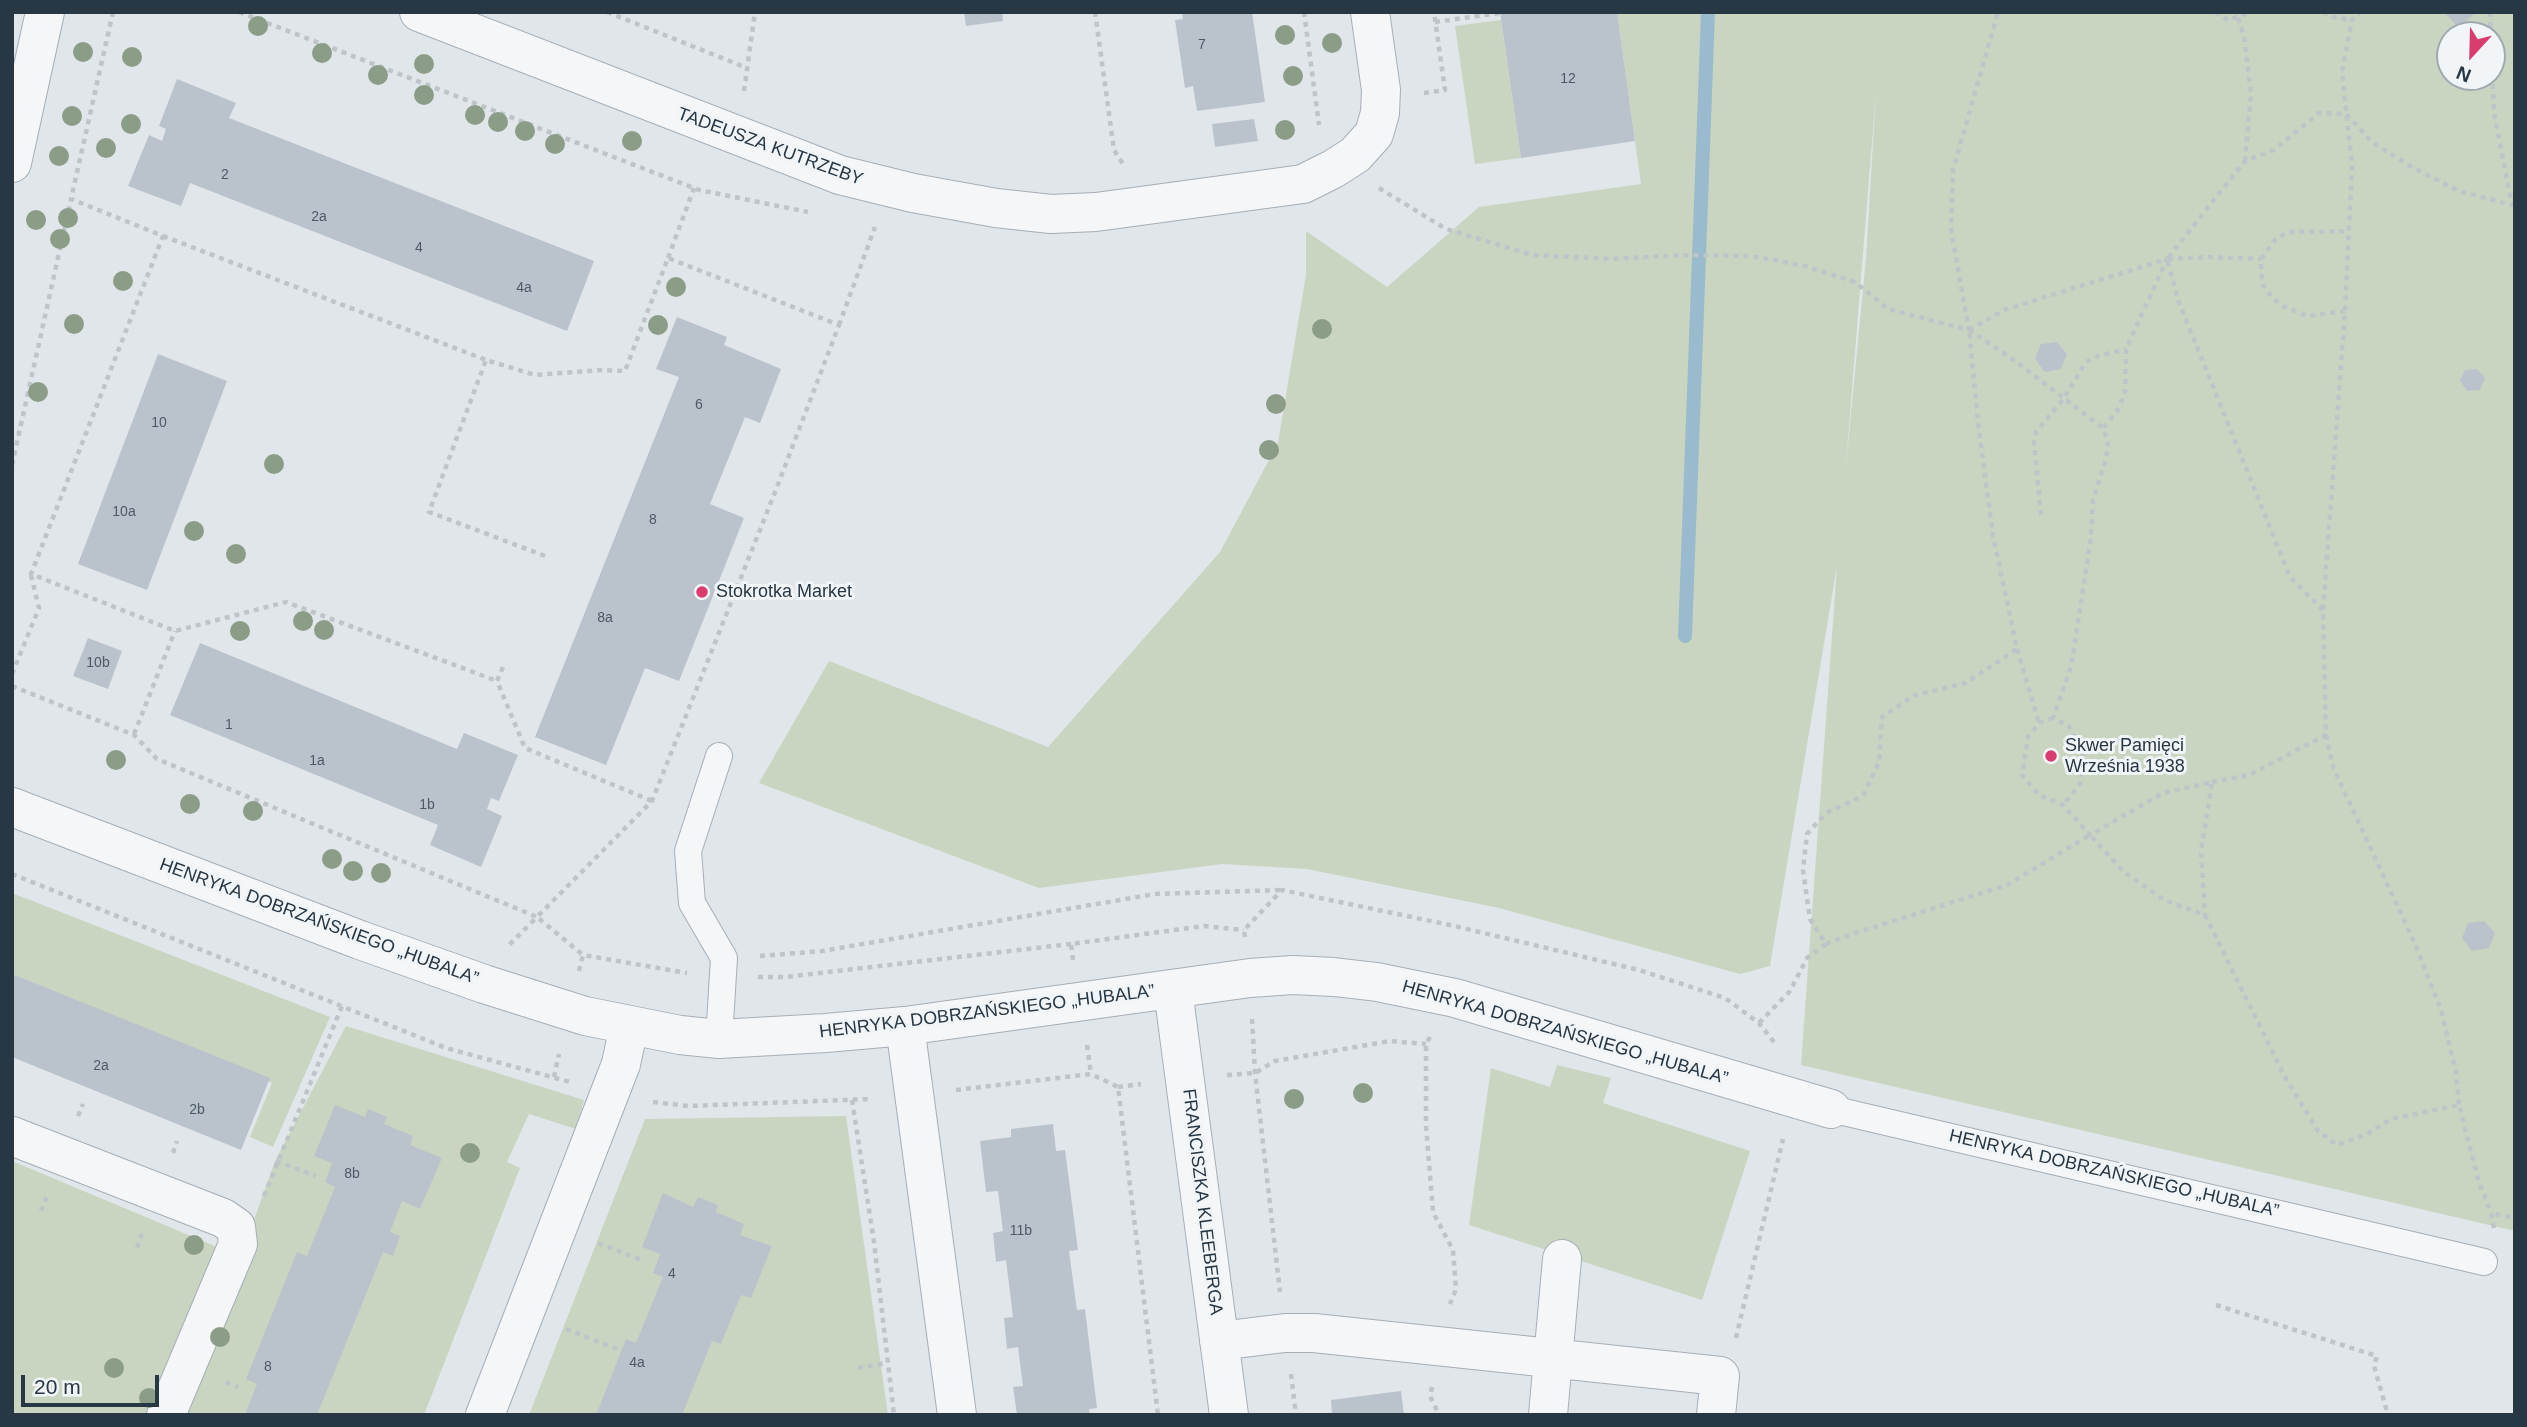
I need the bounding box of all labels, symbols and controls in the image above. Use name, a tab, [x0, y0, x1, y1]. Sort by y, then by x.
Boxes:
north arrow	[2436, 21, 2506, 91]
house number: 7	[1198, 37, 1206, 53]
text: N	[2453, 62, 2474, 86]
house number: 12	[1560, 71, 1576, 87]
street label: TADEUSZA KUTRZEBY	[674, 103, 866, 191]
house number: 2	[221, 167, 229, 183]
house number: 2a	[311, 209, 327, 225]
house number: 4	[415, 240, 423, 256]
house number: 4a	[516, 280, 532, 296]
house number: 6	[695, 397, 703, 413]
house number: 10	[151, 415, 167, 431]
house number: 10a	[112, 504, 136, 520]
house number: 8	[649, 512, 657, 528]
place label: Stokrotka Market	[716, 581, 852, 603]
marker: Stokrotka Market	[694, 584, 710, 600]
house number: 8a	[597, 610, 613, 626]
house number: 10b	[86, 655, 110, 671]
house number: 1	[225, 717, 233, 733]
place label: Skwer Pamięci Września 1938	[2065, 735, 2185, 778]
marker: Skwer Pamięci Września 1938	[2043, 748, 2059, 764]
house number: 1a	[309, 753, 325, 769]
house number: 1b	[419, 797, 435, 813]
street label: HENRYKA DOBRZAŃSKIEGO „HUBALA”	[157, 854, 481, 990]
street label: HENRYKA DOBRZAŃSKIEGO „HUBALA”	[1400, 976, 1730, 1090]
street label: HENRYKA DOBRZAŃSKIEGO „HUBALA”	[818, 981, 1156, 1043]
house number: 2a	[93, 1058, 109, 1074]
street label: FRANCISZKA KLEEBERGA	[1177, 1088, 1227, 1316]
house number: 2b	[189, 1102, 205, 1118]
street label: HENRYKA DOBRZAŃSKIEGO „HUBALA”	[1947, 1125, 2281, 1223]
house number: 8b	[344, 1166, 360, 1182]
house number: 11b	[1010, 1223, 1032, 1239]
house number: 4	[668, 1266, 676, 1282]
house number: 4a	[629, 1355, 645, 1371]
house number: 8	[264, 1359, 272, 1375]
scale bar	[24, 1360, 163, 1404]
text: 20 m	[34, 1375, 81, 1398]

